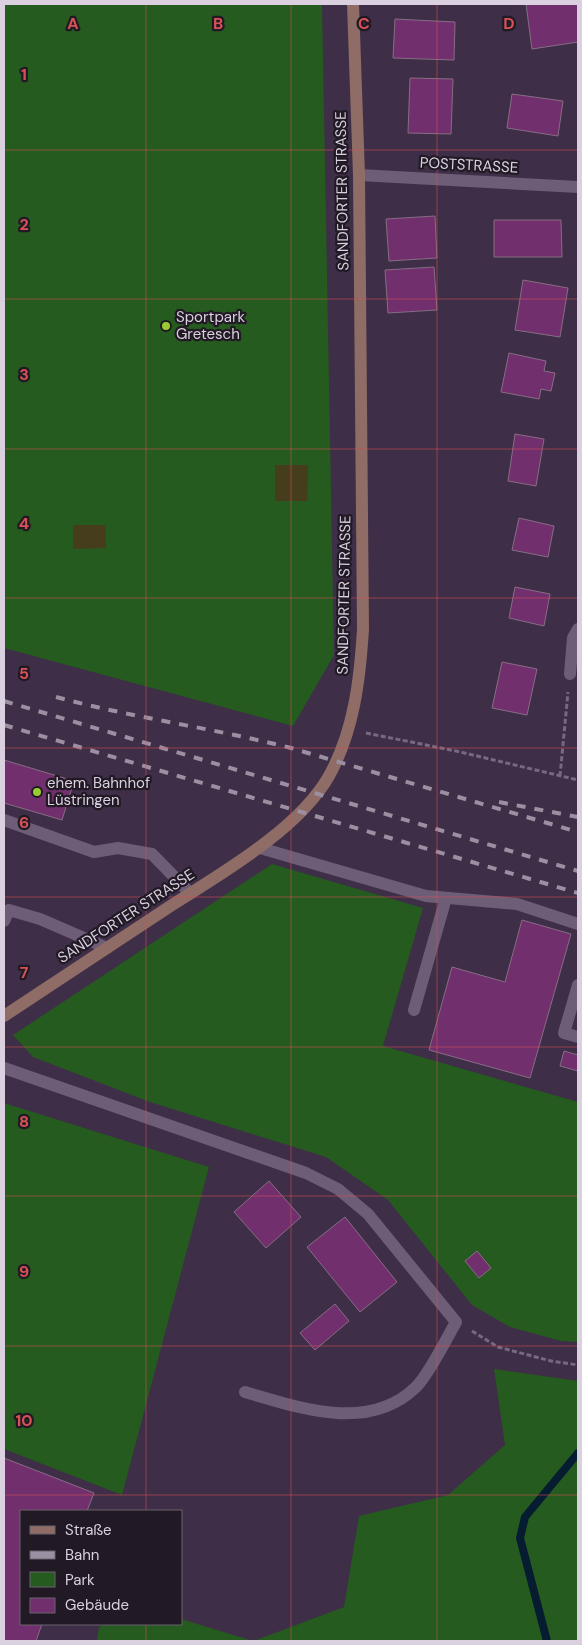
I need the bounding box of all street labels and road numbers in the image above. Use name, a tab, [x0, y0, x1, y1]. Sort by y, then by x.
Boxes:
street label: SANDFORTER STRASSE	[331, 111, 353, 271]
street label: POSTSTRASSE	[419, 152, 519, 178]
street label: SANDFORTER STRASSE	[333, 515, 355, 675]
street label: SANDFORTER STRASSE	[54, 864, 198, 968]

